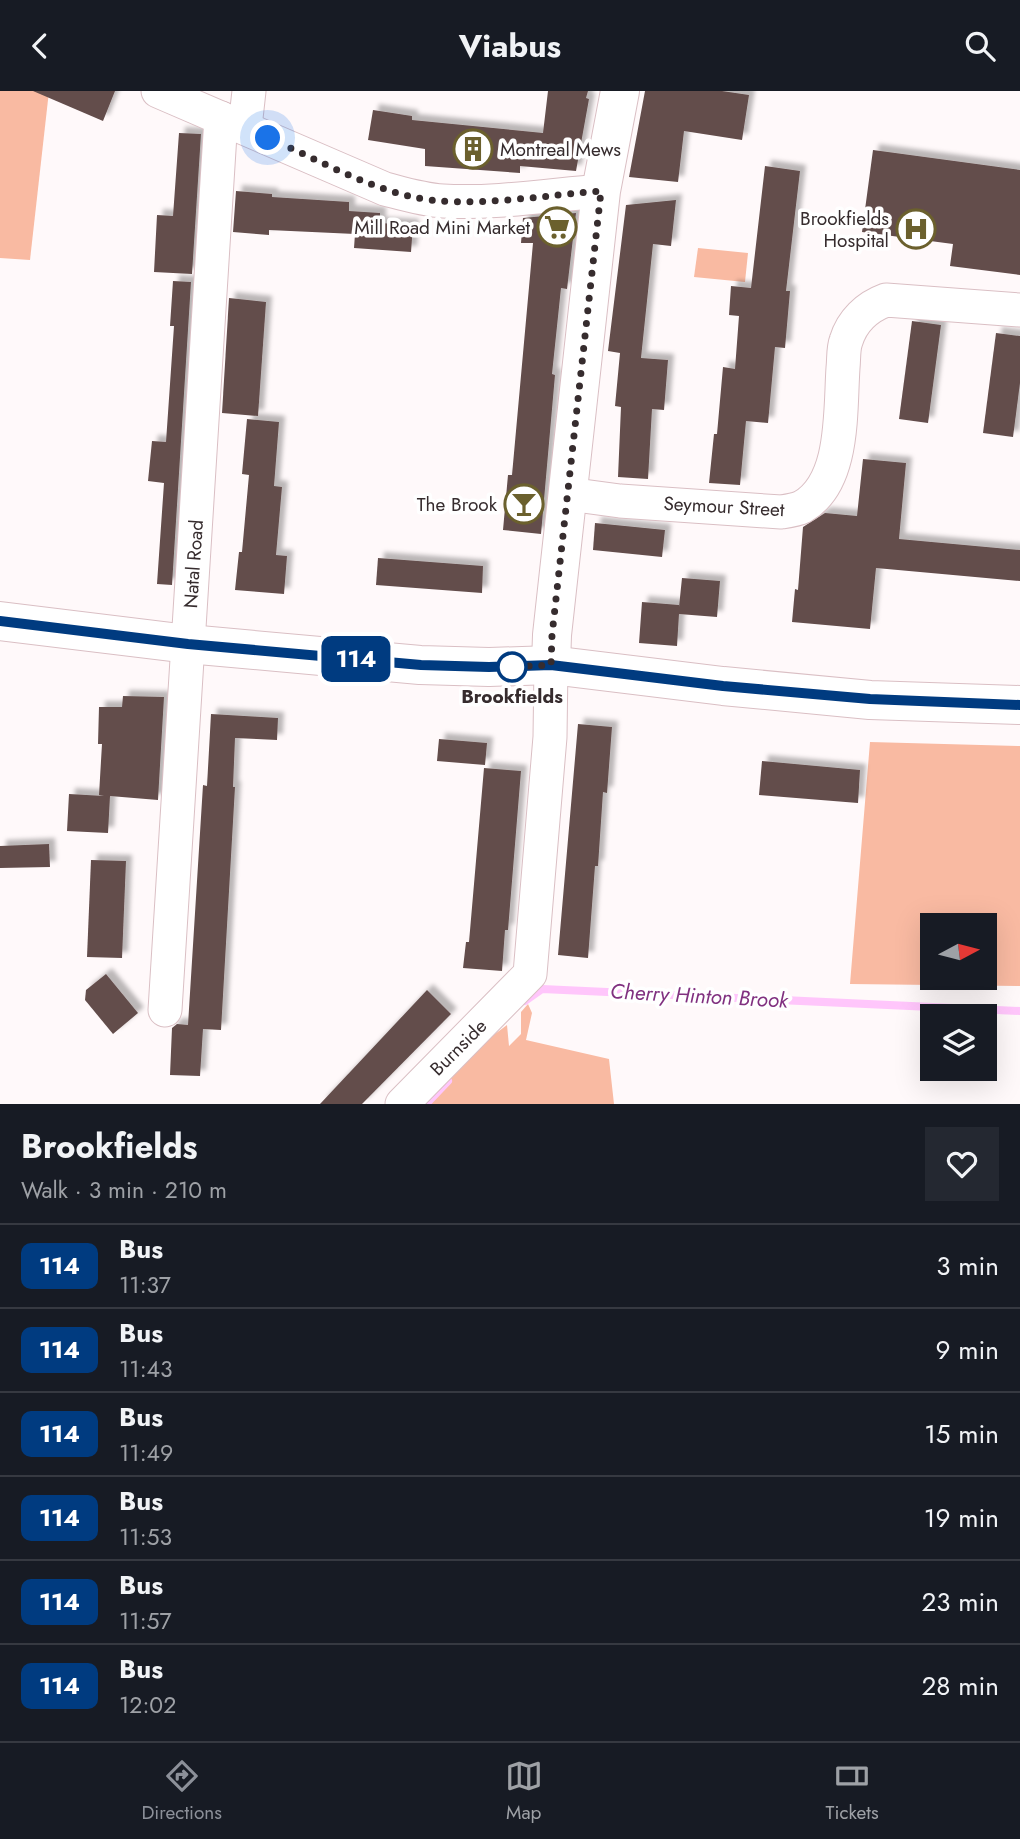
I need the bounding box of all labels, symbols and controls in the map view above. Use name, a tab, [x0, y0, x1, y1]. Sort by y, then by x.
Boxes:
text: Viabus	[459, 23, 561, 69]
icon: back	[21, 27, 59, 65]
icon: search	[961, 27, 999, 65]
your location	[250, 120, 285, 155]
building icon: Montreal Mews	[452, 128, 494, 170]
place label: Montreal Mews	[500, 136, 621, 163]
place label: Brookfields Hospital	[800, 205, 889, 254]
supermarket icon: Mill Road Mini Market	[536, 206, 578, 248]
hospital icon: Brookfields Hospital	[895, 208, 937, 250]
place label: Mill Road Mini Market	[354, 214, 530, 241]
bar icon: The Brook	[503, 483, 545, 525]
street label: Seymour Street	[663, 490, 786, 523]
place label: The Brook	[417, 491, 498, 518]
street label: Natal Road	[177, 519, 210, 609]
line badge: 114	[316, 636, 396, 682]
text: 114	[335, 641, 377, 676]
marker: Brookfields	[497, 652, 527, 682]
place label: Brookfields	[461, 683, 563, 710]
north arrow	[920, 913, 998, 991]
map controls	[920, 913, 997, 1081]
water label: Cherry Hinton Brook	[609, 976, 790, 1016]
button: layers	[920, 1004, 997, 1081]
street label: Burnside	[424, 1013, 493, 1082]
text: Brookfields	[21, 1123, 198, 1170]
button: heart	[925, 1127, 999, 1201]
text: Walk · 3 min · 210 m	[21, 1173, 227, 1207]
text: Bus	[119, 1230, 163, 1268]
text: 3 min	[936, 1247, 999, 1285]
text: 114	[39, 1248, 80, 1283]
text: 11:37	[119, 1268, 171, 1302]
text: Bus	[119, 1314, 163, 1352]
text: 9 min	[936, 1331, 999, 1369]
text: 114	[39, 1332, 80, 1367]
text: 11:43	[119, 1352, 173, 1386]
text: Bus	[119, 1398, 163, 1436]
text: 15 min	[924, 1415, 999, 1453]
text: 114	[39, 1416, 80, 1451]
text: 11:49	[119, 1436, 173, 1470]
text: Bus	[119, 1482, 163, 1520]
text: 19 min	[924, 1499, 999, 1537]
text: 114	[39, 1500, 80, 1535]
text: 11:53	[119, 1520, 172, 1554]
text: Bus	[119, 1566, 163, 1604]
text: 23 min	[922, 1583, 999, 1621]
text: 114	[39, 1584, 80, 1619]
text: 11:57	[119, 1604, 172, 1638]
text: Bus	[119, 1650, 163, 1688]
text: 28 min	[922, 1667, 999, 1705]
text: 114	[39, 1668, 80, 1703]
text: 12:02	[119, 1688, 176, 1722]
tab: Directions	[141, 1757, 222, 1826]
tab: Map	[505, 1757, 543, 1826]
tab: Tickets	[826, 1757, 879, 1826]

